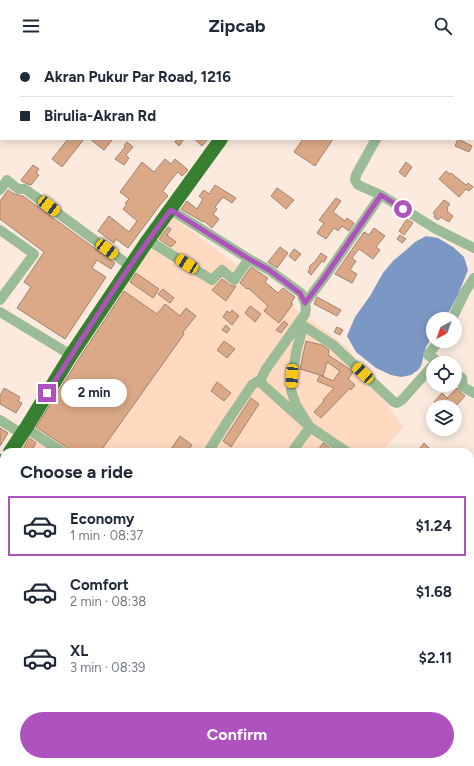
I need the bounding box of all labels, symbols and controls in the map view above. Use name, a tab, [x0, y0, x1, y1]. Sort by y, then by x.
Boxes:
icon: menu	[20, 15, 42, 37]
text: Zipcab	[208, 15, 266, 37]
icon: search	[432, 15, 454, 37]
text: Akran Pukur Par Road, 1216	[44, 68, 231, 86]
text: Birulia-Akran Rd	[44, 107, 156, 125]
car	[36, 194, 62, 218]
route start	[394, 200, 412, 218]
car	[94, 237, 120, 261]
car	[174, 253, 200, 275]
north arrow	[426, 312, 462, 348]
map controls	[426, 312, 462, 436]
button: locate	[426, 356, 462, 392]
car	[350, 360, 376, 386]
car	[285, 364, 299, 388]
callout: 2 min	[61, 379, 127, 407]
route end	[38, 384, 56, 402]
text: 2 min	[78, 385, 110, 400]
button: layers	[426, 400, 462, 436]
text: Choose a ride	[20, 461, 133, 483]
icon: car	[22, 508, 58, 544]
text: Economy	[70, 510, 135, 528]
text: $1.24	[415, 517, 452, 535]
text: 1 min · 08:37	[70, 528, 143, 543]
icon: car	[22, 574, 58, 610]
text: Comfort	[70, 576, 129, 594]
text: $1.68	[416, 583, 452, 601]
text: 2 min · 08:38	[70, 594, 146, 609]
icon: car	[22, 640, 58, 676]
text: XL	[70, 642, 88, 660]
text: $2.11	[419, 649, 452, 667]
text: 3 min · 08:39	[70, 660, 145, 675]
button: Confirm	[20, 712, 454, 758]

